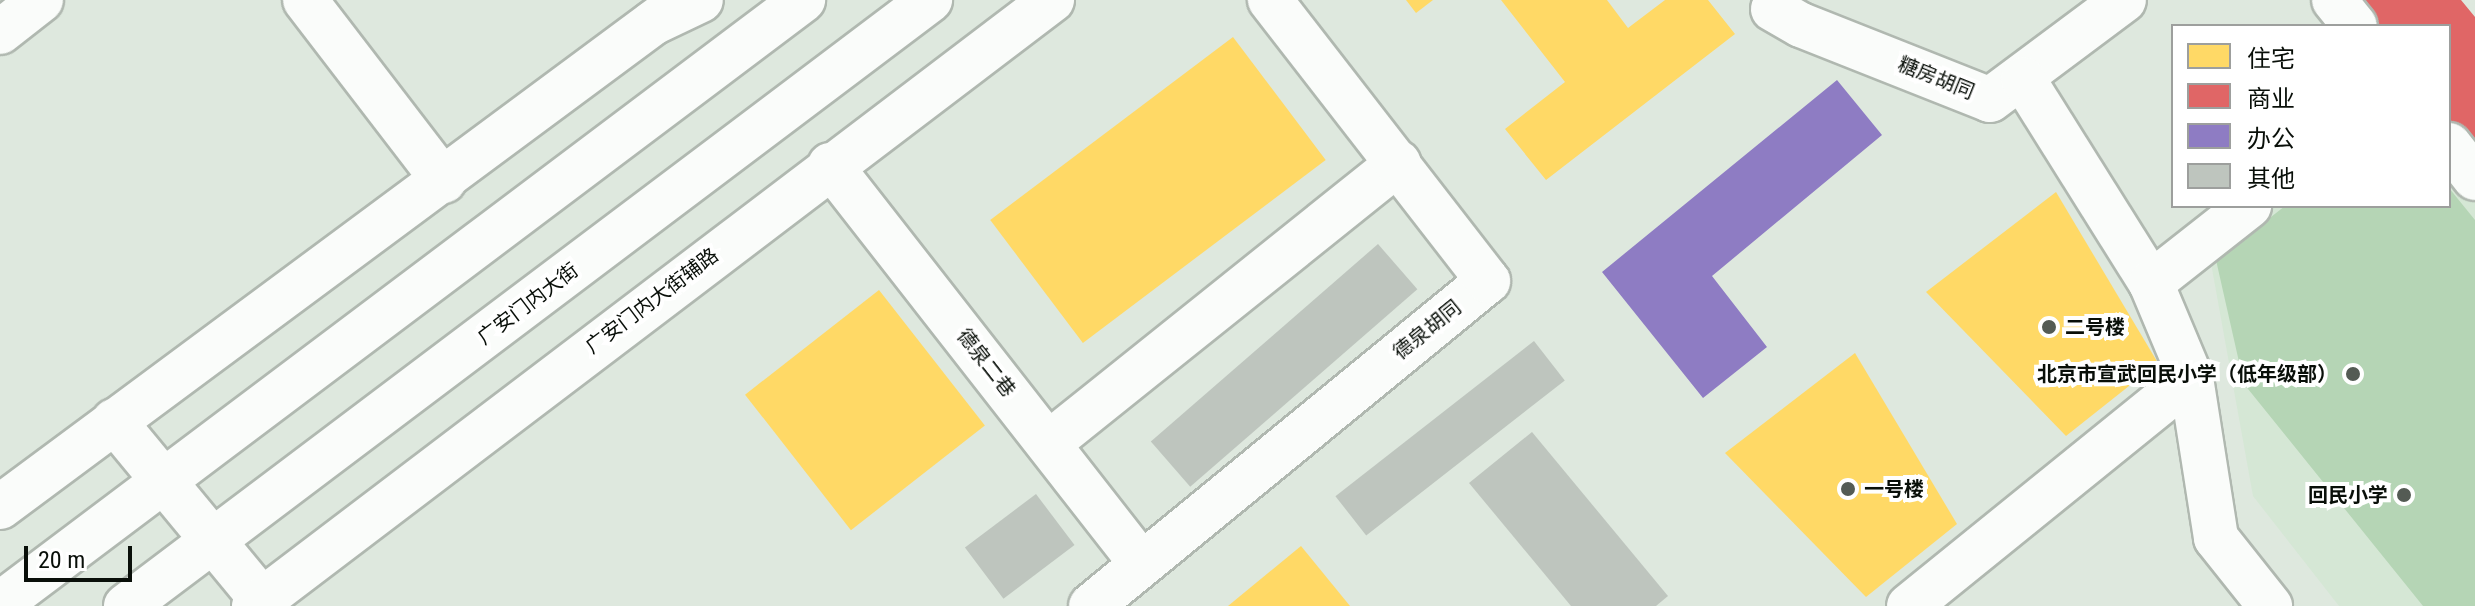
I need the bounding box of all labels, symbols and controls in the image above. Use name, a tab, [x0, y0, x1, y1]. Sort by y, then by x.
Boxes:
legend	[2171, 24, 2451, 208]
text: 住宅	[2247, 45, 2295, 73]
street label: 糖房胡同	[1894, 52, 1978, 104]
text: 商业	[2247, 85, 2295, 113]
text: 办公	[2247, 125, 2295, 153]
text: 其他	[2247, 165, 2295, 193]
street label: 广安门内大街辅路	[581, 243, 723, 359]
street label: 广安门内大街	[473, 258, 583, 350]
street label: 德泉胡同	[1388, 296, 1466, 364]
place label: 二号楼	[2065, 315, 2125, 339]
marker: 二号楼	[2040, 318, 2058, 336]
street label: 德泉二巷	[952, 324, 1020, 402]
place label: 北京市宣武回民小学（低年级部）	[2037, 362, 2337, 386]
marker: 北京市宣武回民小学（低年级部）	[2344, 365, 2362, 383]
place label: 一号楼	[1864, 477, 1924, 501]
marker: 一号楼	[1839, 480, 1857, 498]
place label: 回民小学	[2308, 483, 2388, 507]
marker: 回民小学	[2395, 486, 2413, 504]
scale bar	[28, 530, 136, 580]
text: 20 m	[38, 546, 85, 574]

